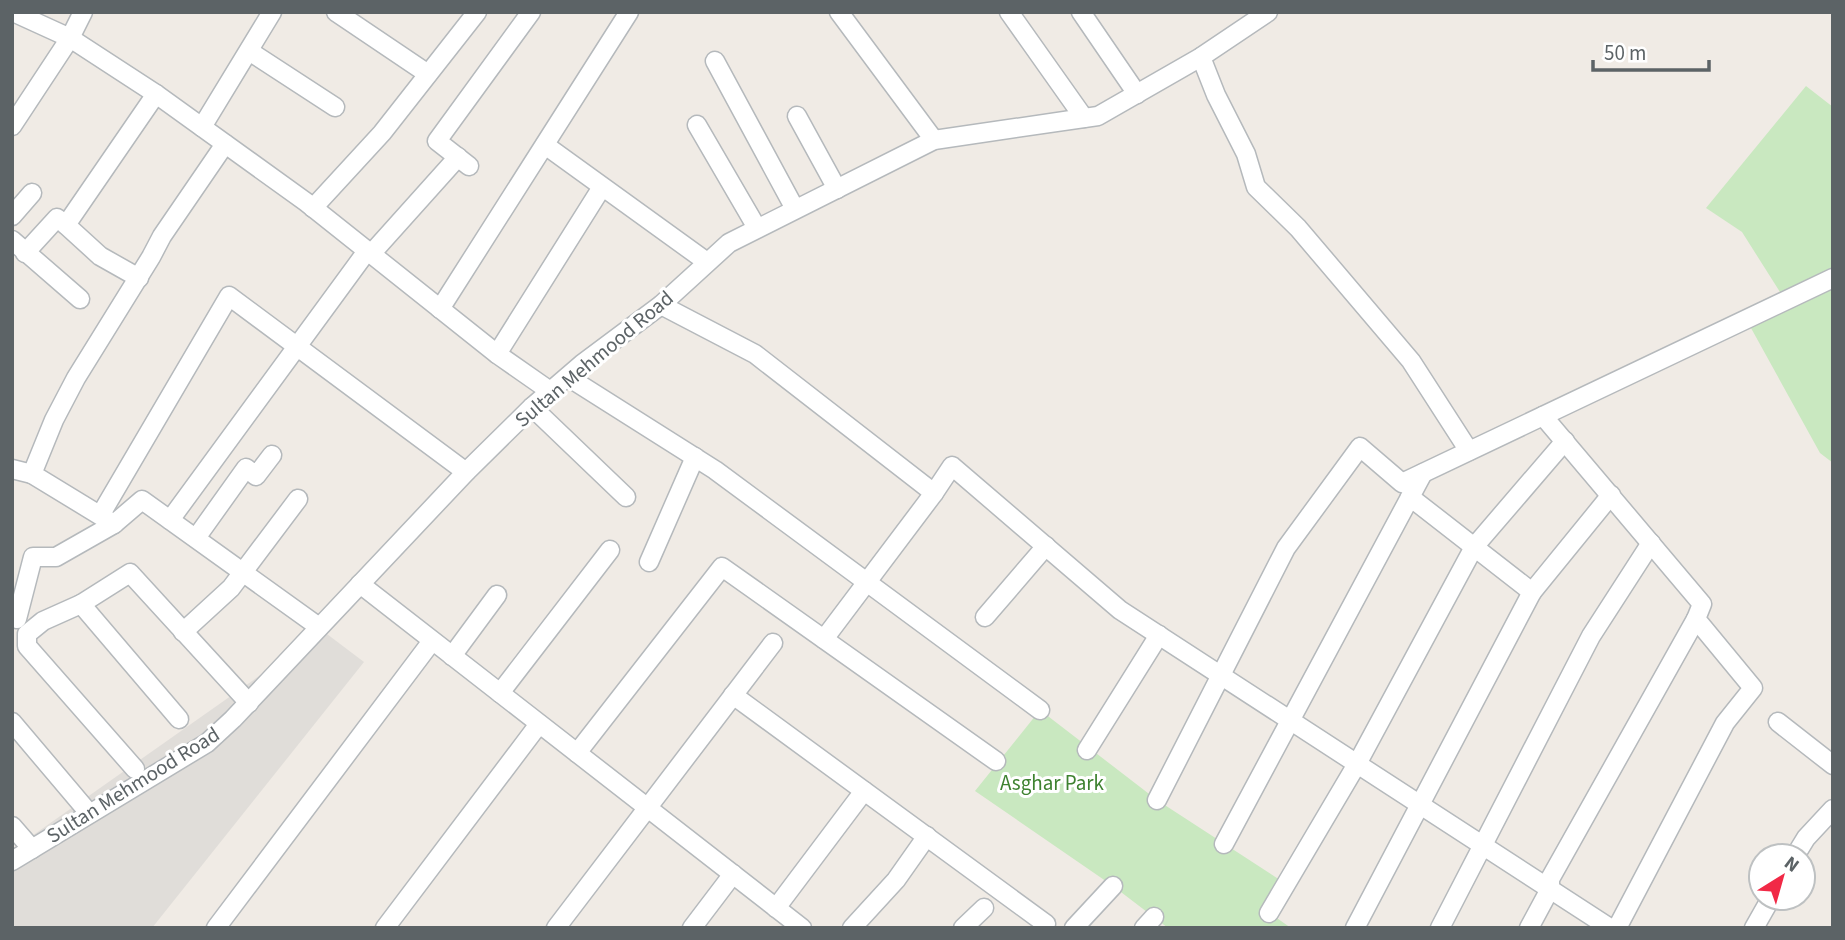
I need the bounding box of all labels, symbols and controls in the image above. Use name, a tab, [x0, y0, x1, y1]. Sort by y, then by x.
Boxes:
scale bar	[1593, 28, 1708, 72]
text: 50 m	[1604, 38, 1646, 68]
street label: Sultan Mehmood Road	[508, 284, 680, 434]
street label: Sultan Mehmood Road	[41, 720, 225, 850]
park label: Asghar Park	[1000, 768, 1105, 798]
north arrow	[1747, 842, 1817, 912]
text: N	[1778, 850, 1805, 879]

